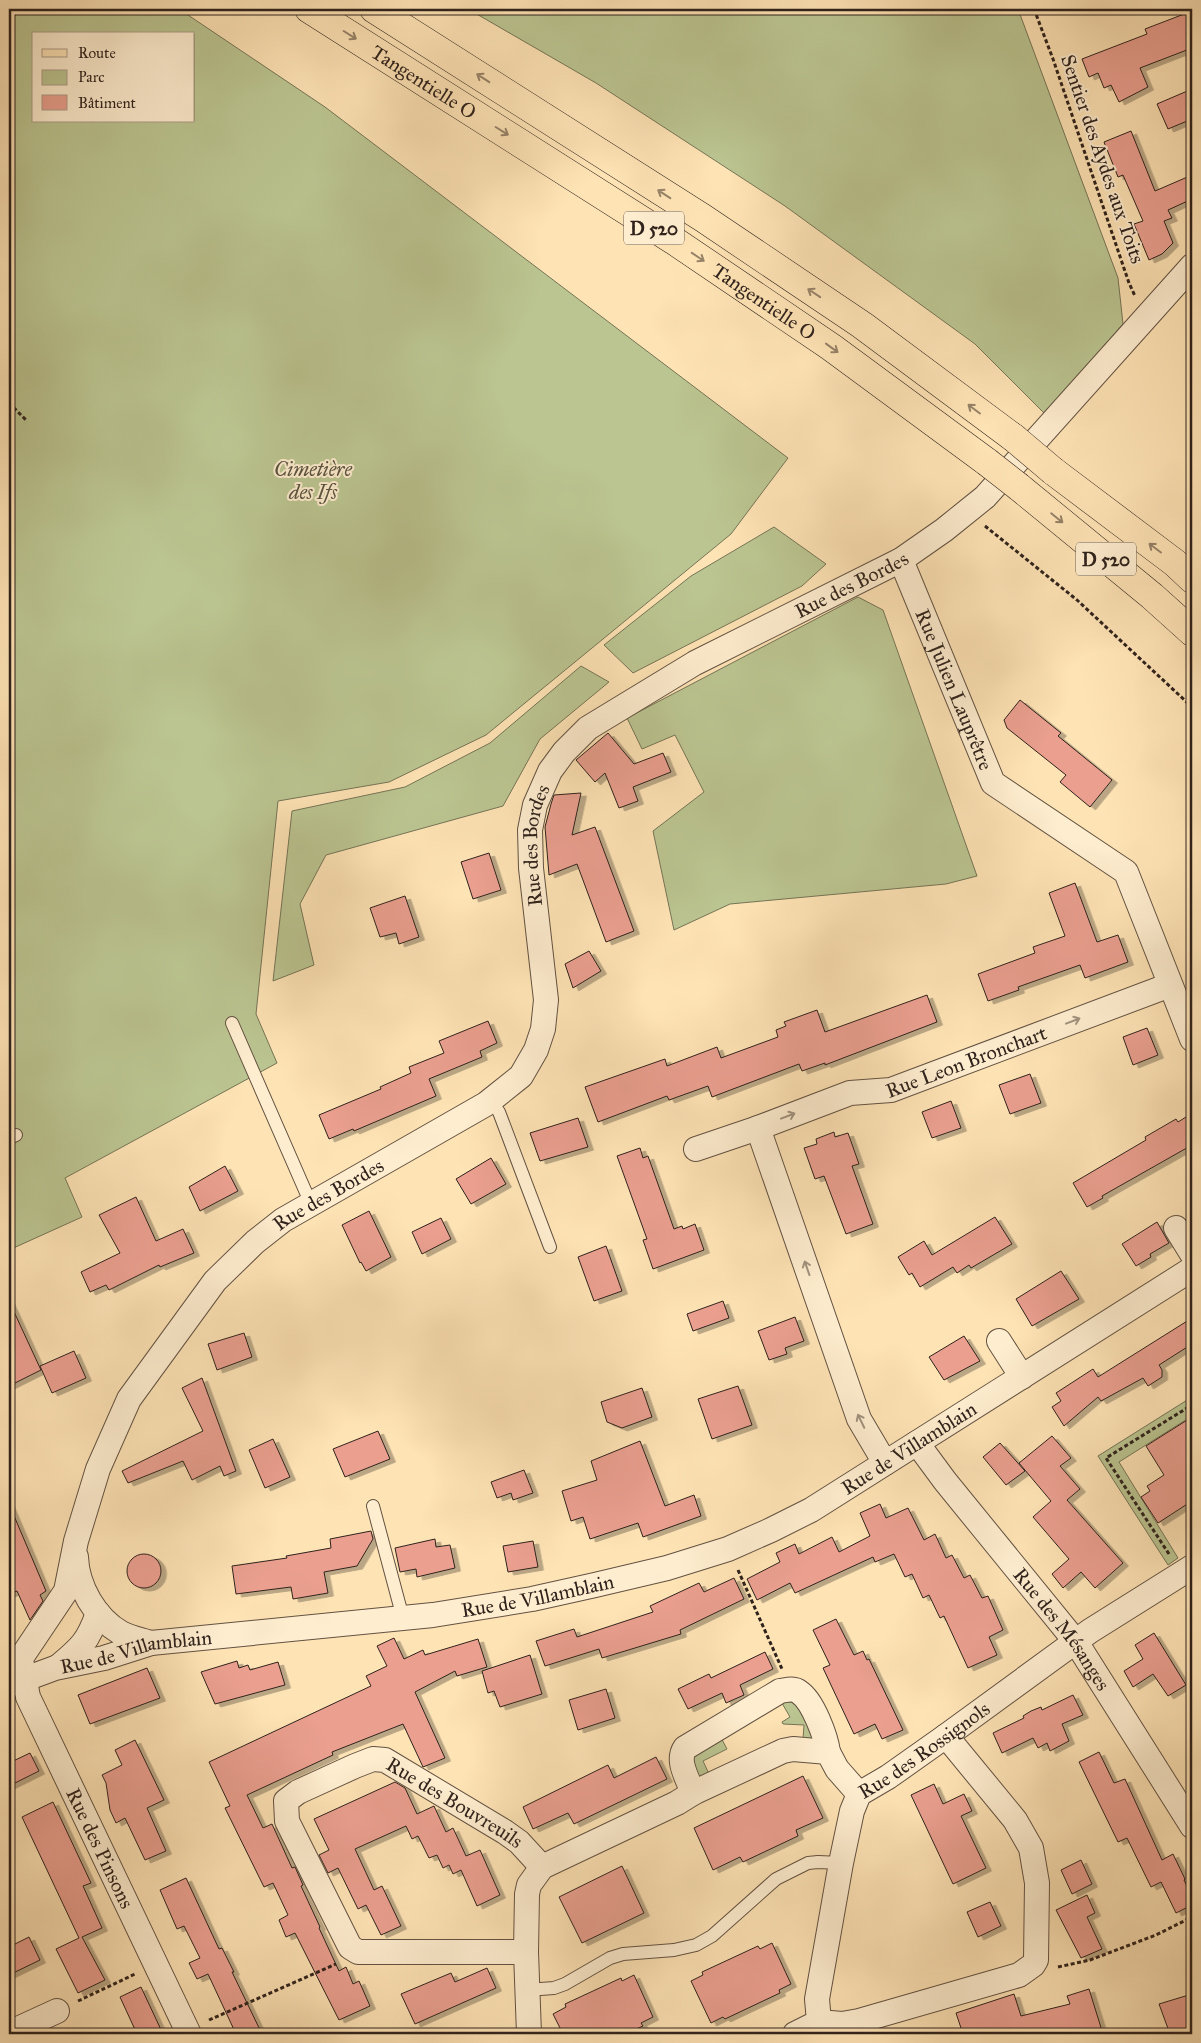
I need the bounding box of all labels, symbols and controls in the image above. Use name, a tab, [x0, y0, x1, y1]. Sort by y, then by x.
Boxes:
one-way arrow	[343, 30, 357, 40]
legend	[32, 32, 195, 122]
street label: Tangentielle O	[367, 40, 481, 124]
text: Route	[78, 44, 116, 62]
street label: Sentier des Aydes aux Toits	[1056, 51, 1150, 267]
text: Parc	[78, 68, 105, 86]
one-way arrow	[476, 73, 490, 83]
text: Bâtiment	[78, 94, 137, 112]
one-way arrow	[495, 127, 509, 137]
one-way arrow	[658, 188, 672, 198]
road number: D 520	[624, 212, 684, 244]
one-way arrow	[691, 252, 705, 262]
street label: Tangentielle O	[708, 258, 820, 345]
one-way arrow	[808, 288, 822, 298]
one-way arrow	[825, 343, 839, 353]
one-way arrow	[968, 403, 981, 414]
park label: Cimetière des Ifs	[274, 457, 352, 504]
one-way arrow	[1050, 513, 1063, 524]
road number: D 520	[1076, 542, 1136, 576]
one-way arrow	[1148, 543, 1162, 553]
street label: Rue des Bordes	[791, 547, 913, 623]
street label: Rue Julien Lauprêtre	[910, 605, 998, 774]
street label: Rue des Bordes	[518, 780, 555, 908]
one-way arrow	[1065, 1016, 1081, 1025]
street label: Rue Leon Bronchart	[882, 1021, 1050, 1103]
one-way arrow	[780, 1111, 795, 1121]
street label: Rue des Bordes	[268, 1153, 388, 1236]
one-way arrow	[801, 1260, 811, 1276]
street label: Rue de Villamblain	[837, 1396, 981, 1500]
one-way arrow	[856, 1414, 865, 1429]
street label: Rue des Mésanges	[1008, 1563, 1115, 1695]
street label: Rue de Villamblain	[459, 1569, 616, 1622]
street label: Rue de Villamblain	[58, 1625, 213, 1679]
street label: Rue des Rossignols	[854, 1696, 994, 1804]
street label: Rue des Bouvreuils	[382, 1752, 528, 1853]
street label: Rue des Pinsons	[61, 1784, 139, 1912]

